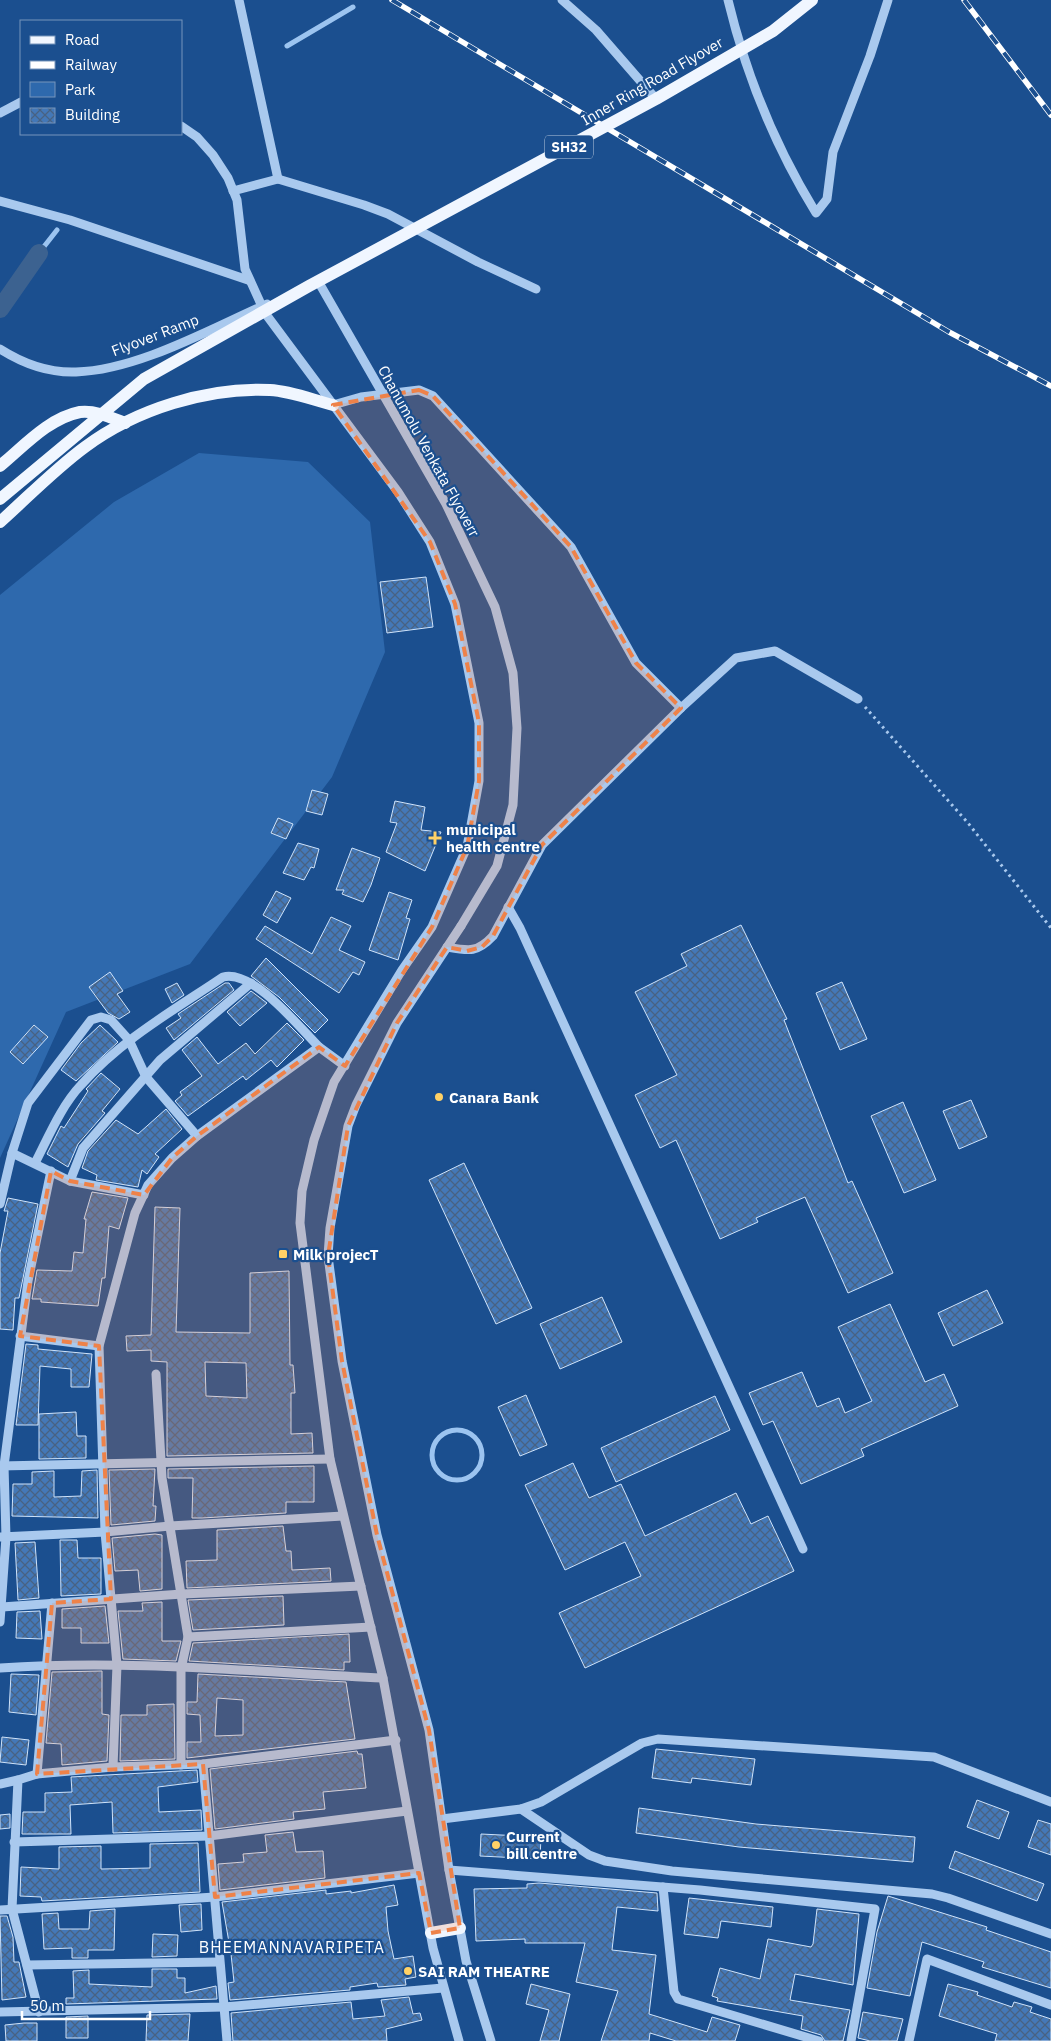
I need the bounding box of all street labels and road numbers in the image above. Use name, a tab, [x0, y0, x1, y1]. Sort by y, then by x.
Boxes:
street label: Inner Ring Road Flyover	[578, 32, 727, 129]
road number: SH32	[545, 136, 593, 158]
street label: Flyover Ramp	[109, 310, 201, 360]
street label: Chanumolu Venkata Flyoverr	[374, 362, 484, 540]

